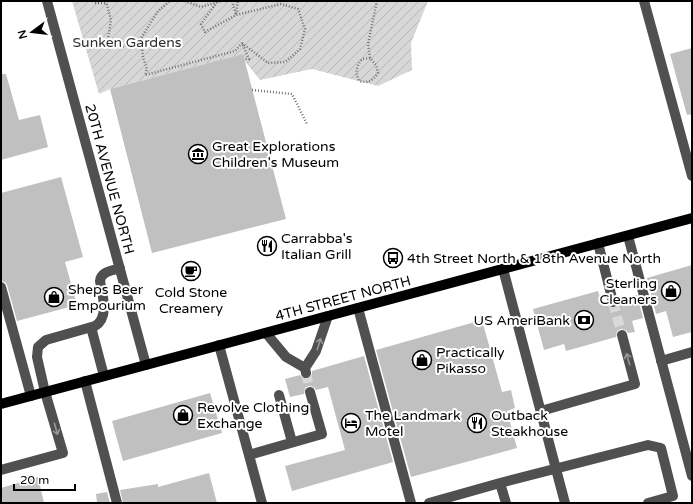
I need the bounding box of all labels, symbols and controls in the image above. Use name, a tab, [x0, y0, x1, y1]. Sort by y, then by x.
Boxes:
north arrow	[12, 12, 52, 52]
text: N	[15, 29, 30, 40]
park label: Sunken Gardens	[73, 34, 182, 51]
street label: 20TH AVENUE NORTH	[81, 102, 138, 256]
place label: Great Explorations Children's Museum	[212, 138, 339, 171]
museum icon: Great Explorations Children's Museum	[187, 143, 209, 165]
place label: Carrabba's Italian Grill	[281, 230, 353, 263]
restaurant icon: Carrabba's Italian Grill	[256, 235, 278, 257]
bus stop icon: 4th Street North & 18th Avenue North	[382, 247, 404, 269]
place label: 4th Street North & 18th Avenue North	[407, 250, 661, 267]
cafe icon: Cold Stone Creamery	[180, 260, 202, 282]
street label: 4TH STREET NORTH	[273, 272, 413, 325]
place label: Sterling Cleaners	[599, 275, 657, 308]
shop icon: Sterling Cleaners	[660, 280, 682, 302]
place label: Sheps Beer Empourium	[68, 281, 146, 314]
place label: Cold Stone Creamery	[155, 284, 227, 317]
shop icon: Sheps Beer Empourium	[43, 286, 65, 308]
bank icon: US AmeriBank	[573, 309, 595, 331]
place label: US AmeriBank	[474, 312, 570, 329]
one-way arrow	[316, 337, 323, 350]
place label: Practically Pikasso	[436, 344, 505, 377]
shop icon: Practically Pikasso	[411, 349, 433, 371]
one-way arrow	[624, 353, 632, 366]
place label: Revolve Clothing Exchange	[197, 399, 309, 432]
shop icon: Revolve Clothing Exchange	[172, 404, 194, 426]
place label: The Landmark Motel	[365, 407, 461, 440]
place label: Outback Steakhouse	[491, 407, 568, 440]
hotel icon: The Landmark Motel	[340, 412, 362, 434]
restaurant icon: Outback Steakhouse	[466, 412, 488, 434]
one-way arrow	[53, 423, 60, 436]
scale bar	[14, 466, 75, 492]
text: 20 m	[20, 473, 49, 487]

